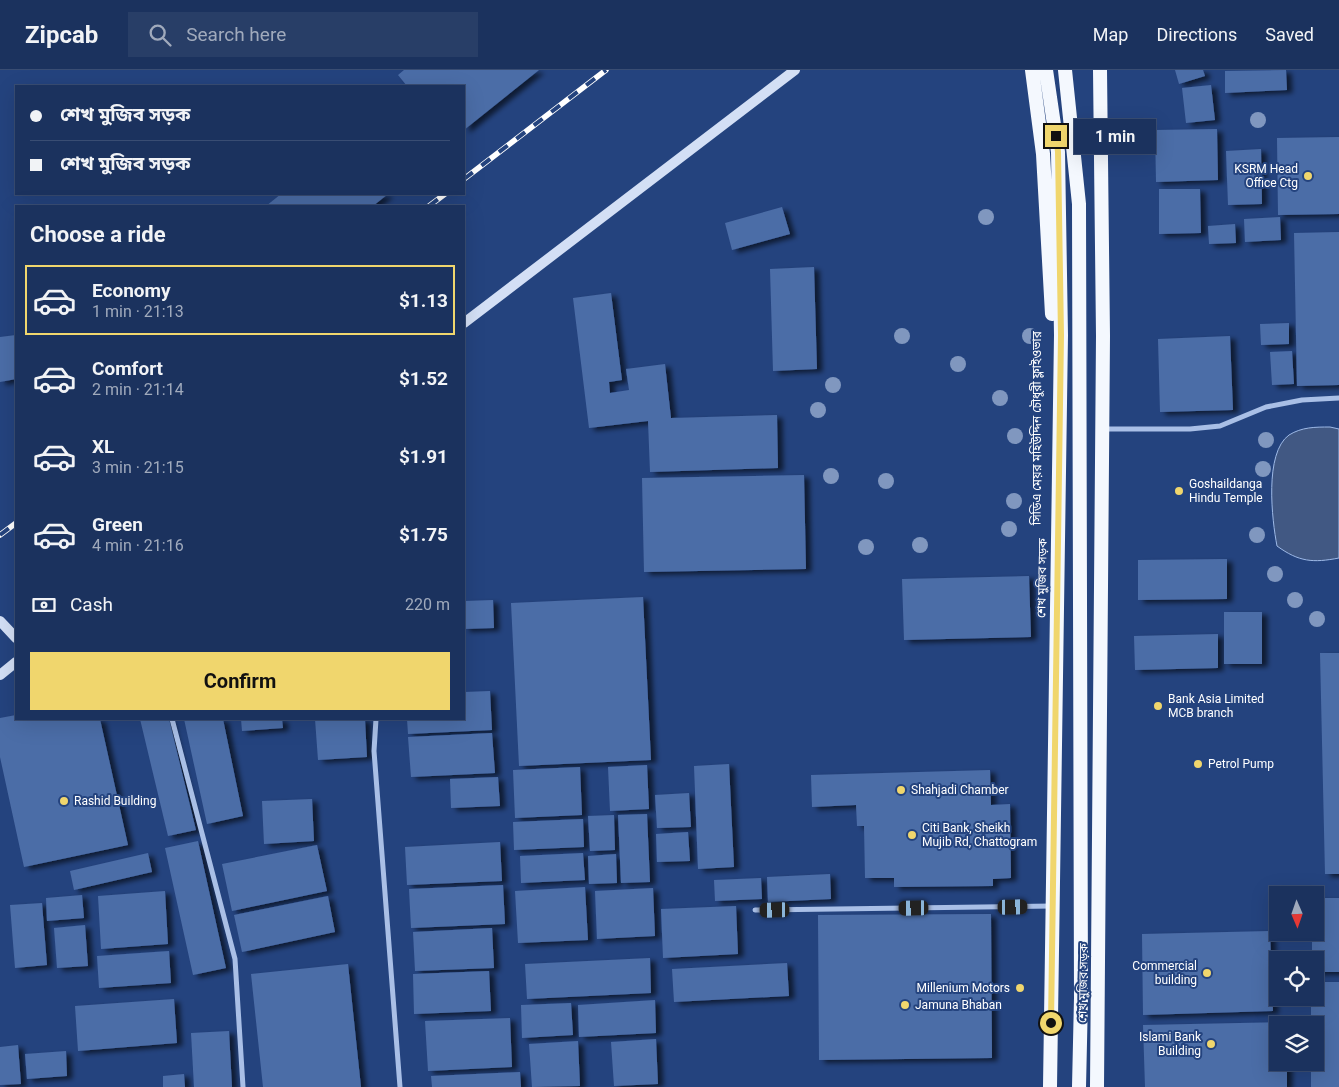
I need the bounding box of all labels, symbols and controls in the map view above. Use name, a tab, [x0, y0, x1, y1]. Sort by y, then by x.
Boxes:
search box	[128, 12, 478, 57]
text: Zipcab	[25, 21, 98, 49]
icon: search	[146, 21, 174, 49]
text: Search here	[186, 23, 286, 46]
text: Map	[1093, 24, 1128, 45]
text: Directions	[1156, 24, 1237, 45]
text: Saved	[1265, 24, 1314, 45]
text: শেখ মুজিব সড়ক	[60, 103, 190, 126]
callout: 1 min	[1074, 118, 1156, 154]
route end	[1045, 125, 1067, 147]
text: 1 min	[1095, 127, 1135, 146]
text: শেখ মুজিব সড়ক	[60, 152, 190, 175]
place label: KSRM Head Office Ctg	[1234, 162, 1298, 190]
marker: KSRM Head Office Ctg	[1302, 170, 1314, 182]
text: Choose a ride	[30, 222, 166, 247]
icon: car	[32, 278, 77, 323]
text: Economy	[92, 279, 171, 302]
text: $1.13	[399, 289, 448, 312]
text: 1 min · 21:13	[92, 302, 184, 321]
street label: সিডিএ মেয়র মহিউদ্দিন চৌধুরী ফ্লাইওভার	[1029, 330, 1045, 526]
icon: car	[32, 356, 77, 401]
text: Comfort	[92, 357, 163, 380]
text: $1.52	[399, 367, 448, 390]
text: 2 min · 21:14	[92, 380, 184, 399]
icon: car	[32, 434, 77, 479]
text: XL	[92, 435, 114, 458]
text: $1.91	[399, 445, 448, 468]
text: 3 min · 21:15	[92, 458, 184, 477]
place label: Goshaildanga Hindu Temple	[1189, 477, 1263, 505]
marker: Goshaildanga Hindu Temple	[1173, 485, 1185, 497]
icon: car	[32, 512, 77, 557]
text: Green	[92, 513, 143, 536]
text: $1.75	[399, 523, 448, 546]
text: 4 min · 21:16	[92, 536, 184, 555]
street label: শেখ মুজিব সড়ক	[1033, 538, 1051, 618]
icon: cash	[30, 591, 58, 619]
text: Cash	[70, 593, 113, 616]
text: 220 m	[405, 595, 450, 614]
button: Confirm	[30, 652, 450, 710]
place label: Bank Asia Limited MCB branch	[1168, 692, 1264, 720]
marker: Bank Asia Limited MCB branch	[1152, 700, 1164, 712]
place label: Petrol Pump	[1208, 757, 1274, 771]
marker: Petrol Pump	[1192, 758, 1204, 770]
place label: Shahjadi Chamber	[911, 783, 1009, 797]
marker: Shahjadi Chamber	[895, 784, 907, 796]
place label: Rashid Building	[74, 794, 156, 808]
marker: Rashid Building	[58, 795, 70, 807]
place label: Citi Bank, Sheikh Mujib Rd, Chattogram	[922, 821, 1037, 849]
marker: Citi Bank, Sheikh Mujib Rd, Chattogram	[906, 829, 918, 841]
north arrow	[1269, 886, 1324, 941]
map controls	[1269, 886, 1324, 1071]
car	[997, 899, 1028, 915]
car	[898, 900, 929, 916]
car	[759, 902, 790, 918]
street label: শেখ মুজিব সড়ক	[1074, 943, 1092, 1023]
button: locate	[1269, 951, 1324, 1006]
place label: Commercial building	[1132, 959, 1197, 987]
marker: Commercial building	[1201, 967, 1213, 979]
place label: Millenium Motors	[917, 981, 1010, 995]
marker: Millenium Motors	[1014, 982, 1026, 994]
place label: Jamuna Bhaban	[915, 998, 1002, 1012]
marker: Jamuna Bhaban	[899, 999, 911, 1011]
route start	[1040, 1012, 1062, 1034]
button: layers	[1269, 1016, 1324, 1071]
place label: Islami Bank Building	[1139, 1030, 1202, 1058]
marker: Islami Bank Building	[1205, 1038, 1217, 1050]

